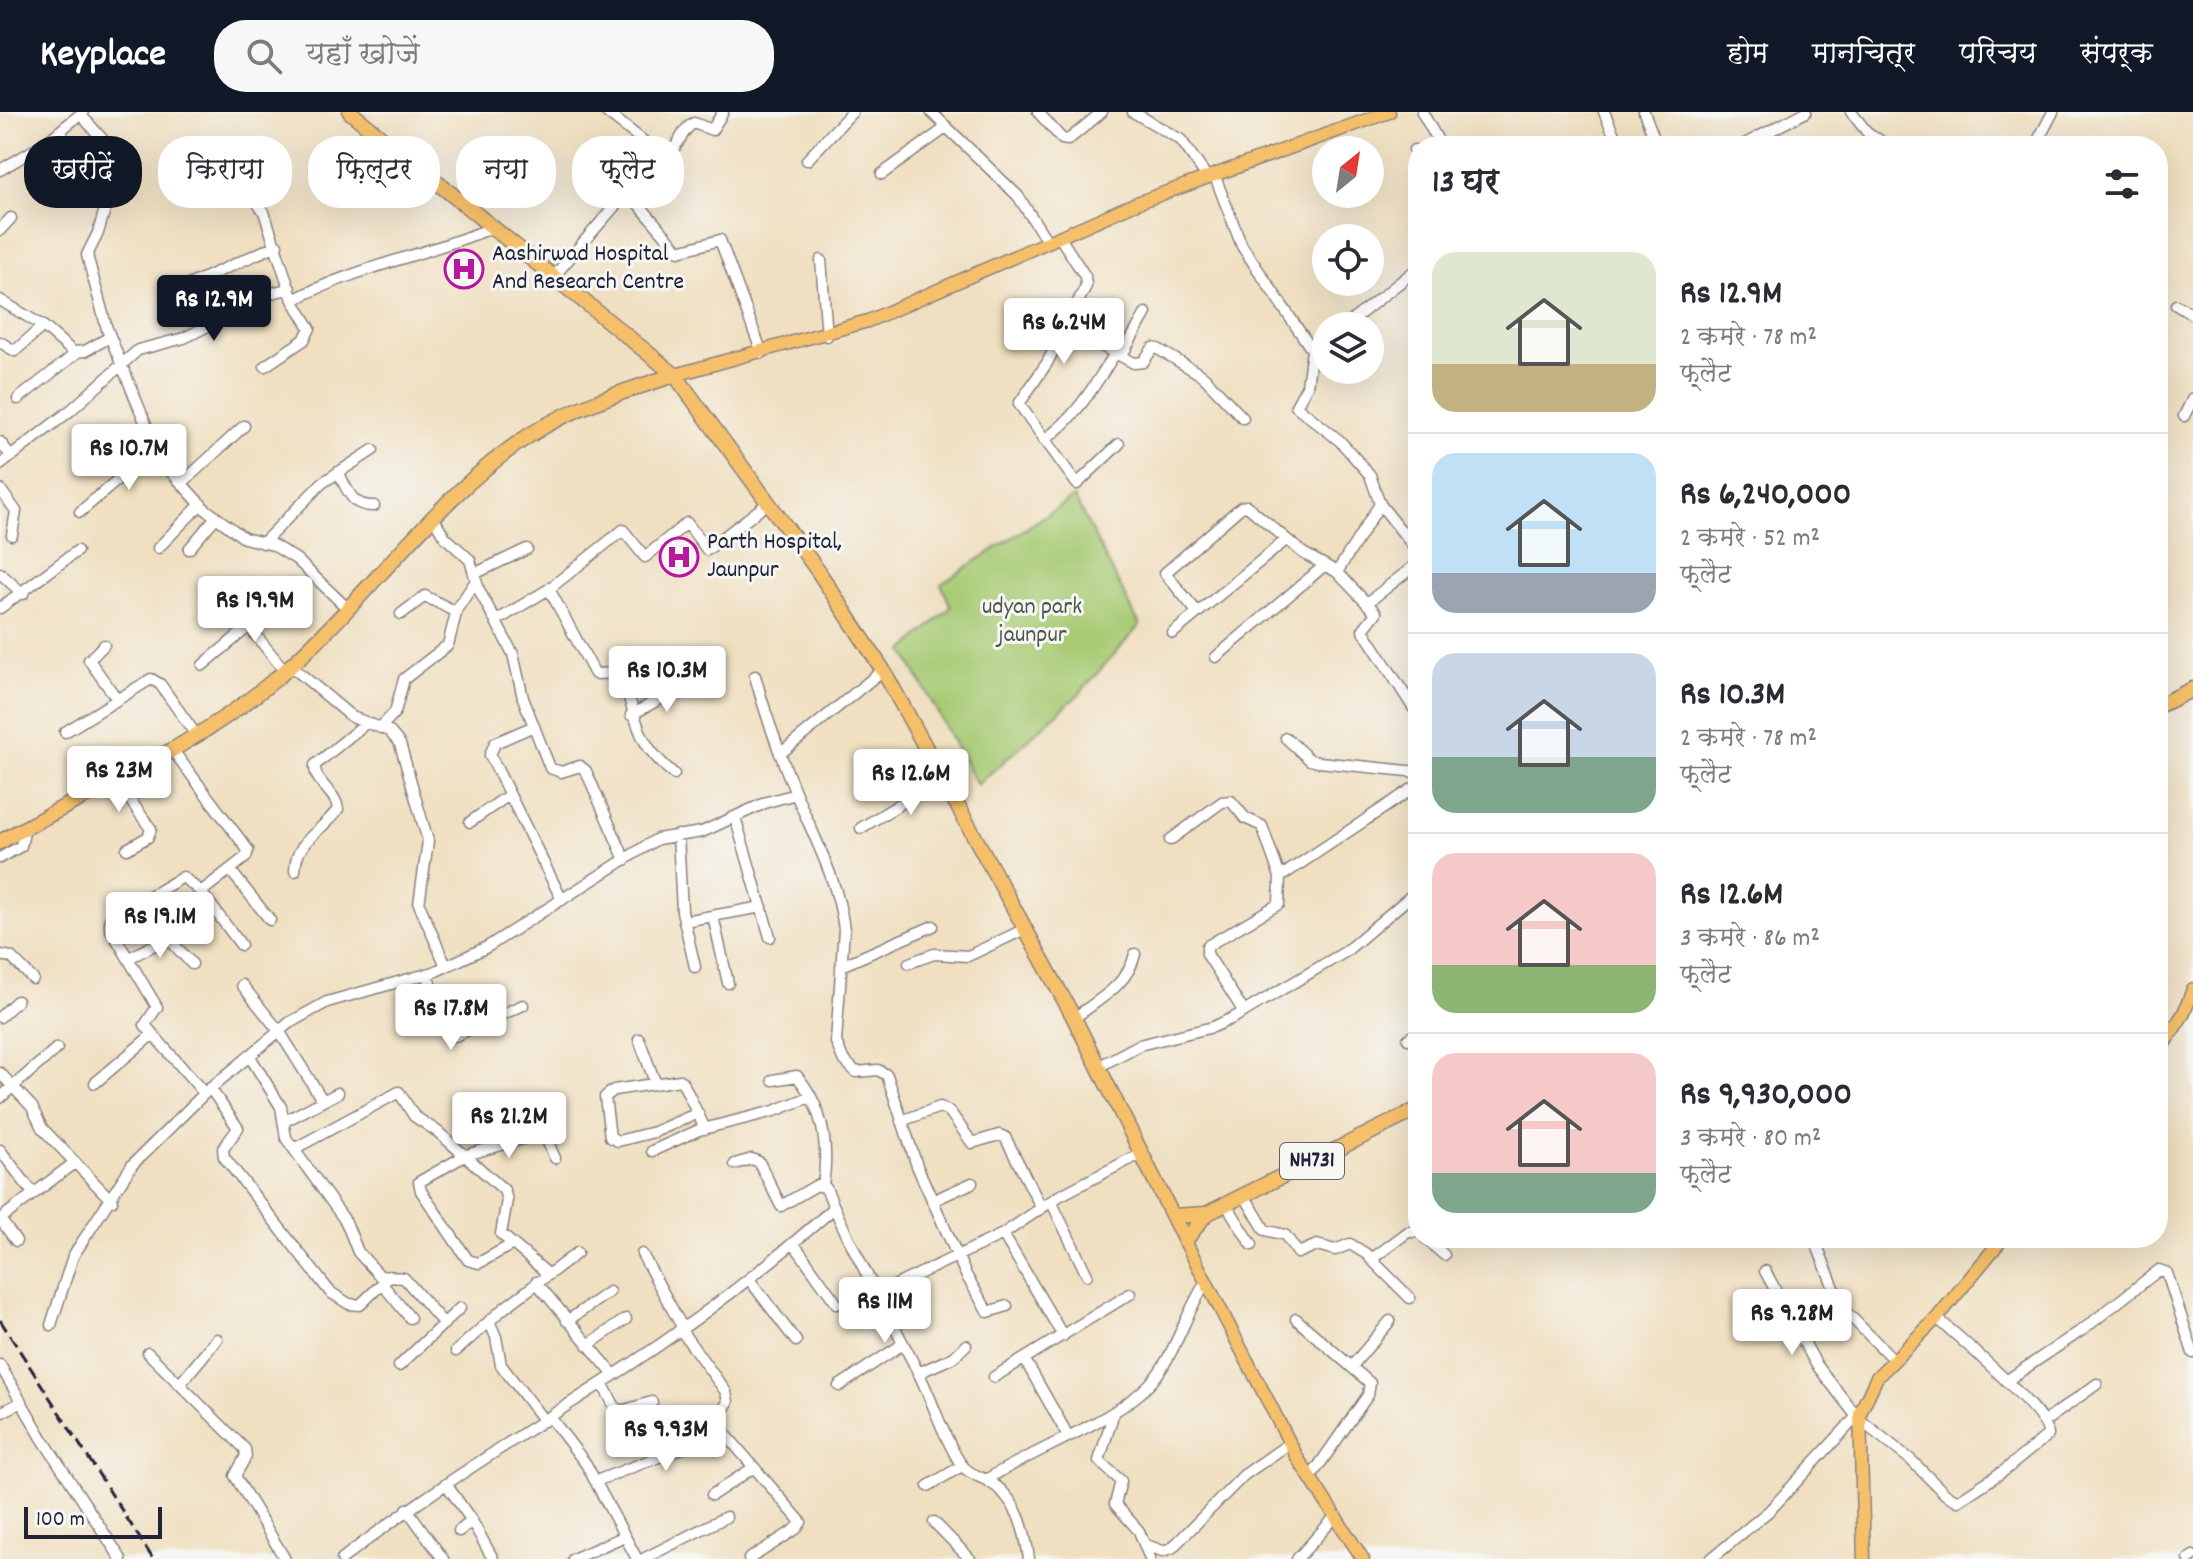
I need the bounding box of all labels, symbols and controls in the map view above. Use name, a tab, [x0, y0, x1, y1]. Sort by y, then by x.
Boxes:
search box	[214, 20, 774, 92]
text: Keyplace	[40, 29, 166, 84]
icon: search	[242, 34, 286, 78]
text: यहाँ खोजें	[306, 35, 420, 78]
text: होम	[1727, 36, 1768, 76]
text: मानचित्र	[1812, 36, 1915, 76]
text: परिचय	[1959, 36, 2036, 76]
text: संपर्क	[2080, 36, 2153, 76]
chip: खरीदें	[24, 136, 142, 208]
chip: किराया	[158, 136, 292, 208]
chip: फ़िल्टर	[308, 136, 440, 208]
chip: नया	[456, 136, 556, 208]
chip: फ़्लैट	[572, 136, 684, 208]
north arrow	[1312, 136, 1384, 208]
map controls	[1312, 136, 1384, 384]
text: 13 घर	[1432, 160, 1499, 209]
icon: filters	[2100, 162, 2144, 206]
button: locate	[1312, 224, 1384, 296]
place label: Aashirwad Hospital And Research Centre	[492, 238, 684, 300]
hospital icon: Aashirwad Hospital And Research Centre	[443, 248, 485, 290]
text: Rs 12.9M	[1680, 271, 1782, 320]
pin: Rs 12.9M	[131, 275, 297, 343]
text: Rs 12.9M	[175, 282, 253, 319]
icon: home	[1496, 284, 1592, 380]
pin: Rs 6.24M	[981, 298, 1147, 366]
text: Rs 6.24M	[1022, 305, 1106, 342]
button: layers	[1312, 312, 1384, 384]
text: 2 कमरे · 78 m²	[1680, 320, 1817, 357]
text: फ़्लैट	[1680, 357, 1732, 394]
pin: Rs 10.7M	[46, 424, 212, 492]
text: Rs 10.7M	[90, 431, 168, 468]
text: Rs 6,240,000	[1680, 472, 1851, 521]
icon: home	[1496, 485, 1592, 581]
text: 2 कमरे · 52 m²	[1680, 521, 1820, 558]
place label: Parth Hospital, Jaunpur	[707, 526, 842, 588]
hospital icon: Parth Hospital, Jaunpur	[658, 536, 700, 578]
text: फ़्लैट	[1680, 558, 1732, 595]
pin: Rs 19.9M	[172, 576, 338, 644]
text: Rs 19.9M	[216, 583, 294, 620]
park label: udyan park jaunpur	[982, 591, 1082, 653]
pin: Rs 10.3M	[584, 646, 750, 714]
text: Rs 10.3M	[627, 653, 707, 690]
text: Rs 10.3M	[1680, 672, 1785, 721]
icon: home	[1496, 685, 1592, 781]
text: 2 कमरे · 78 m²	[1680, 721, 1817, 758]
pin: Rs 23M	[54, 746, 184, 814]
pin: Rs 12.6M	[828, 749, 994, 817]
text: Rs 23M	[85, 753, 153, 790]
text: Rs 12.6M	[872, 756, 950, 793]
text: फ़्लैट	[1680, 758, 1732, 795]
text: Rs 12.6M	[1680, 872, 1783, 921]
icon: home	[1496, 885, 1592, 981]
pin: Rs 19.1M	[77, 892, 243, 960]
text: Rs 19.1M	[124, 899, 196, 936]
text: 3 कमरे · 86 m²	[1680, 921, 1820, 958]
text: फ़्लैट	[1680, 958, 1732, 995]
pin: Rs 17.8M	[368, 984, 534, 1052]
text: Rs 17.8M	[413, 991, 489, 1028]
text: Rs 9,930,000	[1680, 1072, 1852, 1121]
icon: home	[1496, 1085, 1592, 1181]
pin: Rs 21.2M	[426, 1092, 592, 1160]
text: Rs 21.2M	[470, 1099, 548, 1136]
text: 3 कमरे · 80 m²	[1680, 1121, 1821, 1158]
road number: NH731	[1280, 1143, 1344, 1179]
text: फ़्लैट	[1680, 1158, 1732, 1195]
pin: Rs 11M	[820, 1277, 950, 1345]
text: Rs 11M	[857, 1284, 913, 1321]
pin: Rs 9.28M	[1709, 1289, 1875, 1357]
text: Rs 9.28M	[1751, 1296, 1833, 1333]
pin: Rs 9.93M	[583, 1405, 749, 1473]
text: Rs 9.93M	[624, 1412, 708, 1449]
scale bar	[24, 1503, 162, 1539]
text: 100 m	[36, 1505, 85, 1536]

